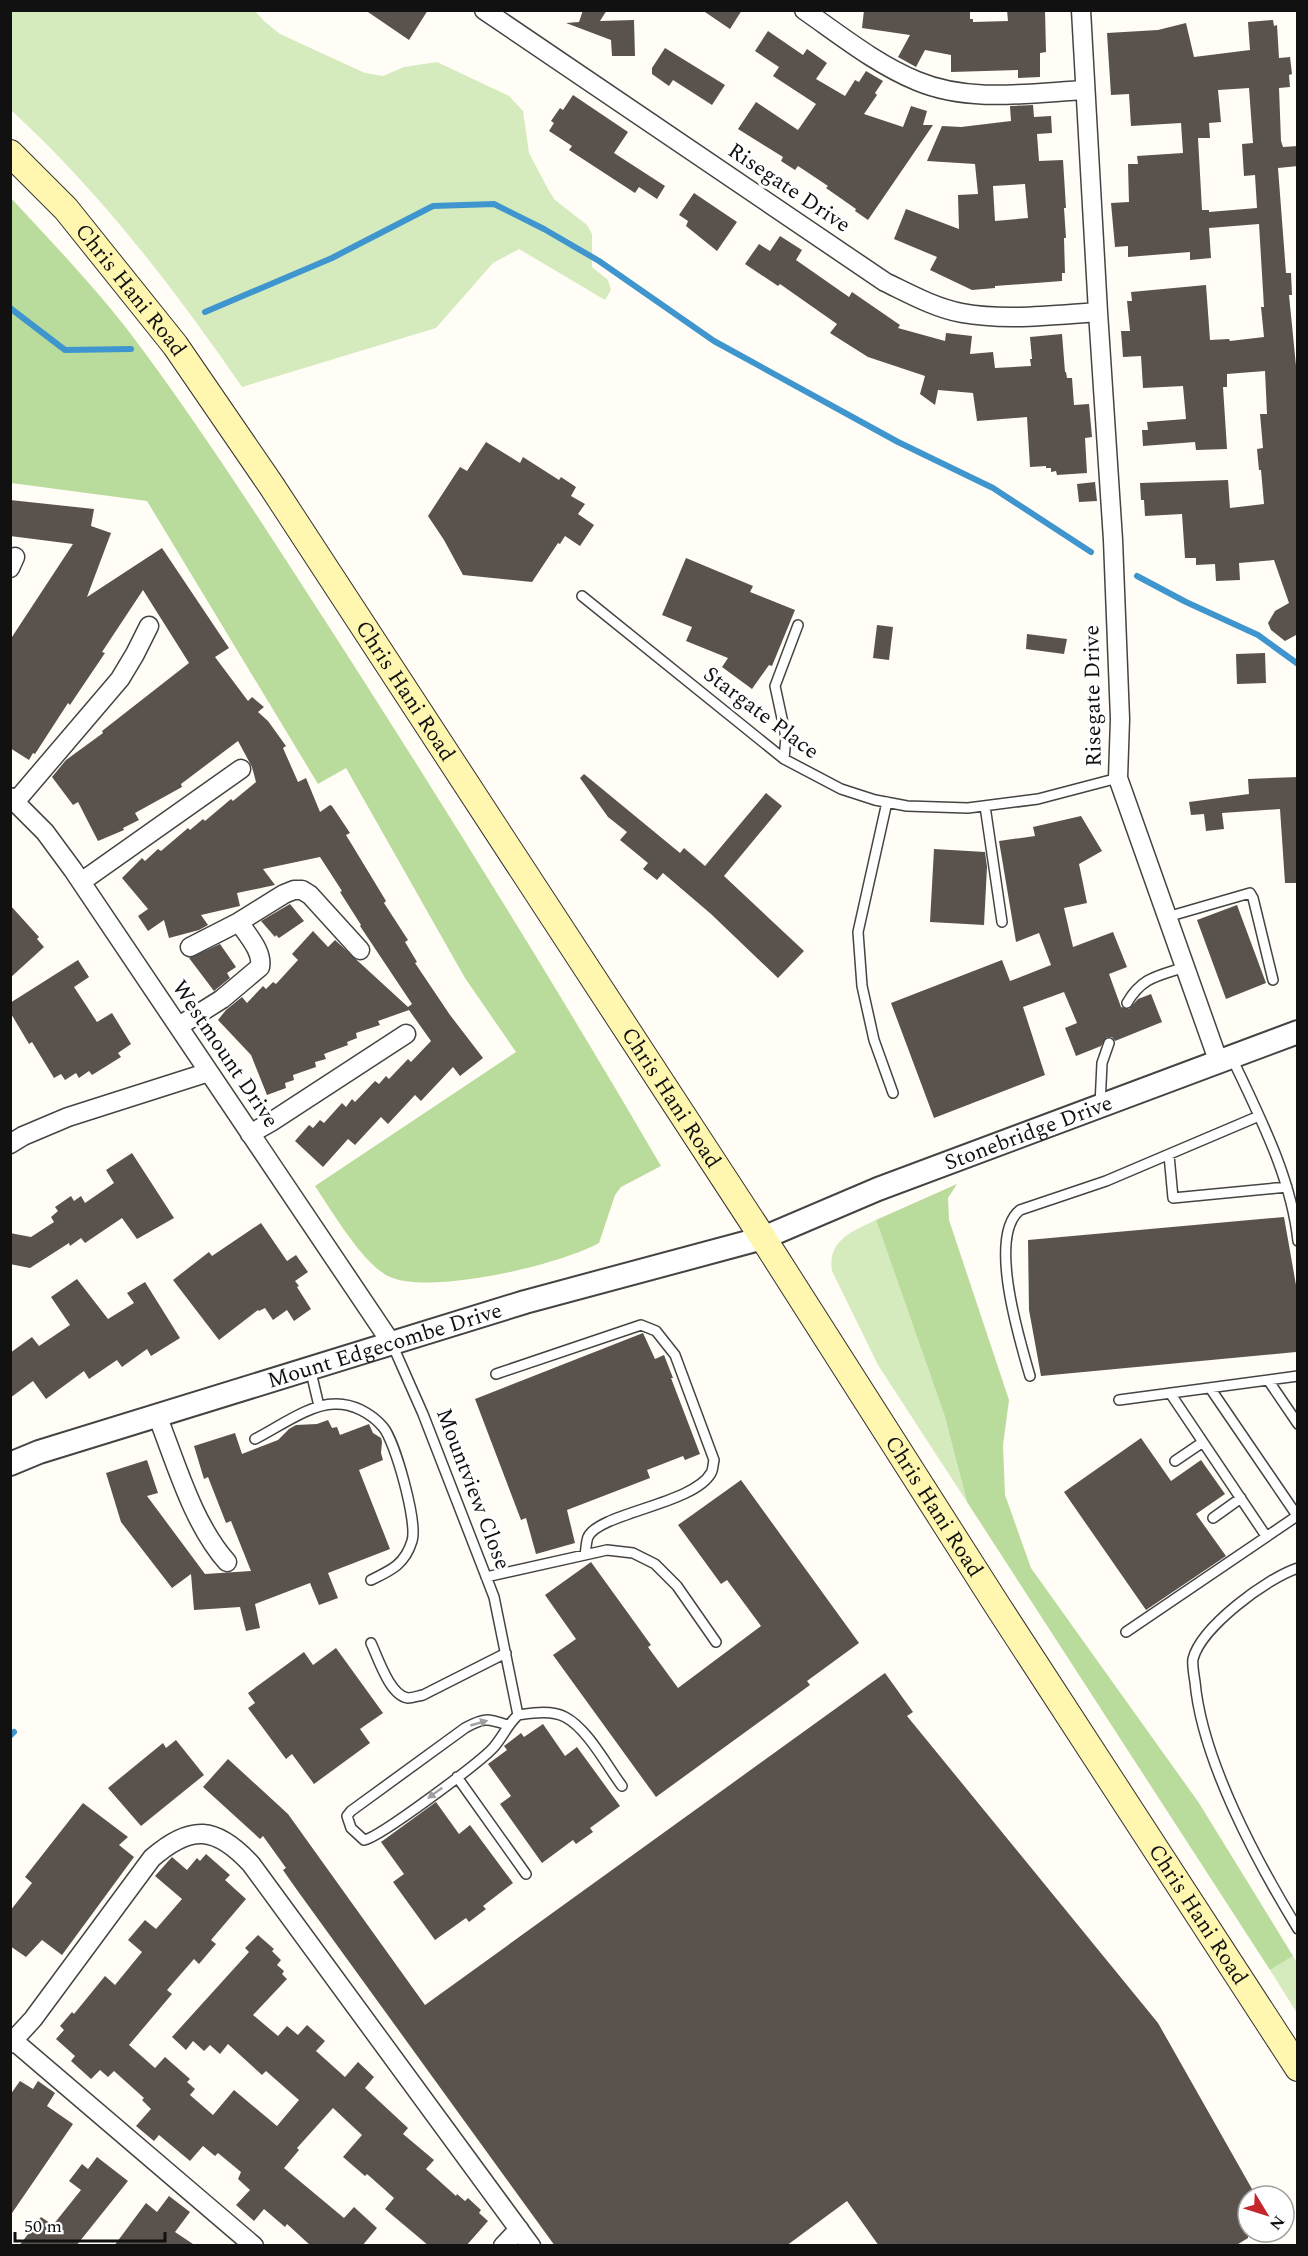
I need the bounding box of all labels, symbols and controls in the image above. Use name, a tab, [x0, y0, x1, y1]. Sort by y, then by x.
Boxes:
street label: Risegate Drive	[721, 135, 857, 241]
street label: Chris Hani Road	[67, 216, 195, 363]
street label: Chris Hani Road	[347, 614, 464, 768]
street label: Risegate Drive	[1075, 625, 1111, 767]
street label: Stargate Place	[696, 658, 826, 768]
street label: Westmount Drive	[163, 973, 287, 1135]
street label: Chris Hani Road	[613, 1020, 730, 1175]
street label: Stonebridge Drive	[940, 1086, 1117, 1179]
street label: Mount Edgecombe Drive	[263, 1294, 506, 1397]
street label: Mountview Close	[427, 1403, 519, 1575]
street label: Chris Hani Road	[876, 1429, 992, 1584]
one-way arrow	[470, 1717, 488, 1727]
one-way arrow	[427, 1787, 442, 1799]
street label: Chris Hani Road	[1140, 1837, 1256, 1992]
north arrow	[1236, 2184, 1296, 2244]
scale bar	[15, 2205, 165, 2243]
text: N	[1264, 2210, 1291, 2235]
text: 50 m	[24, 2213, 62, 2240]

